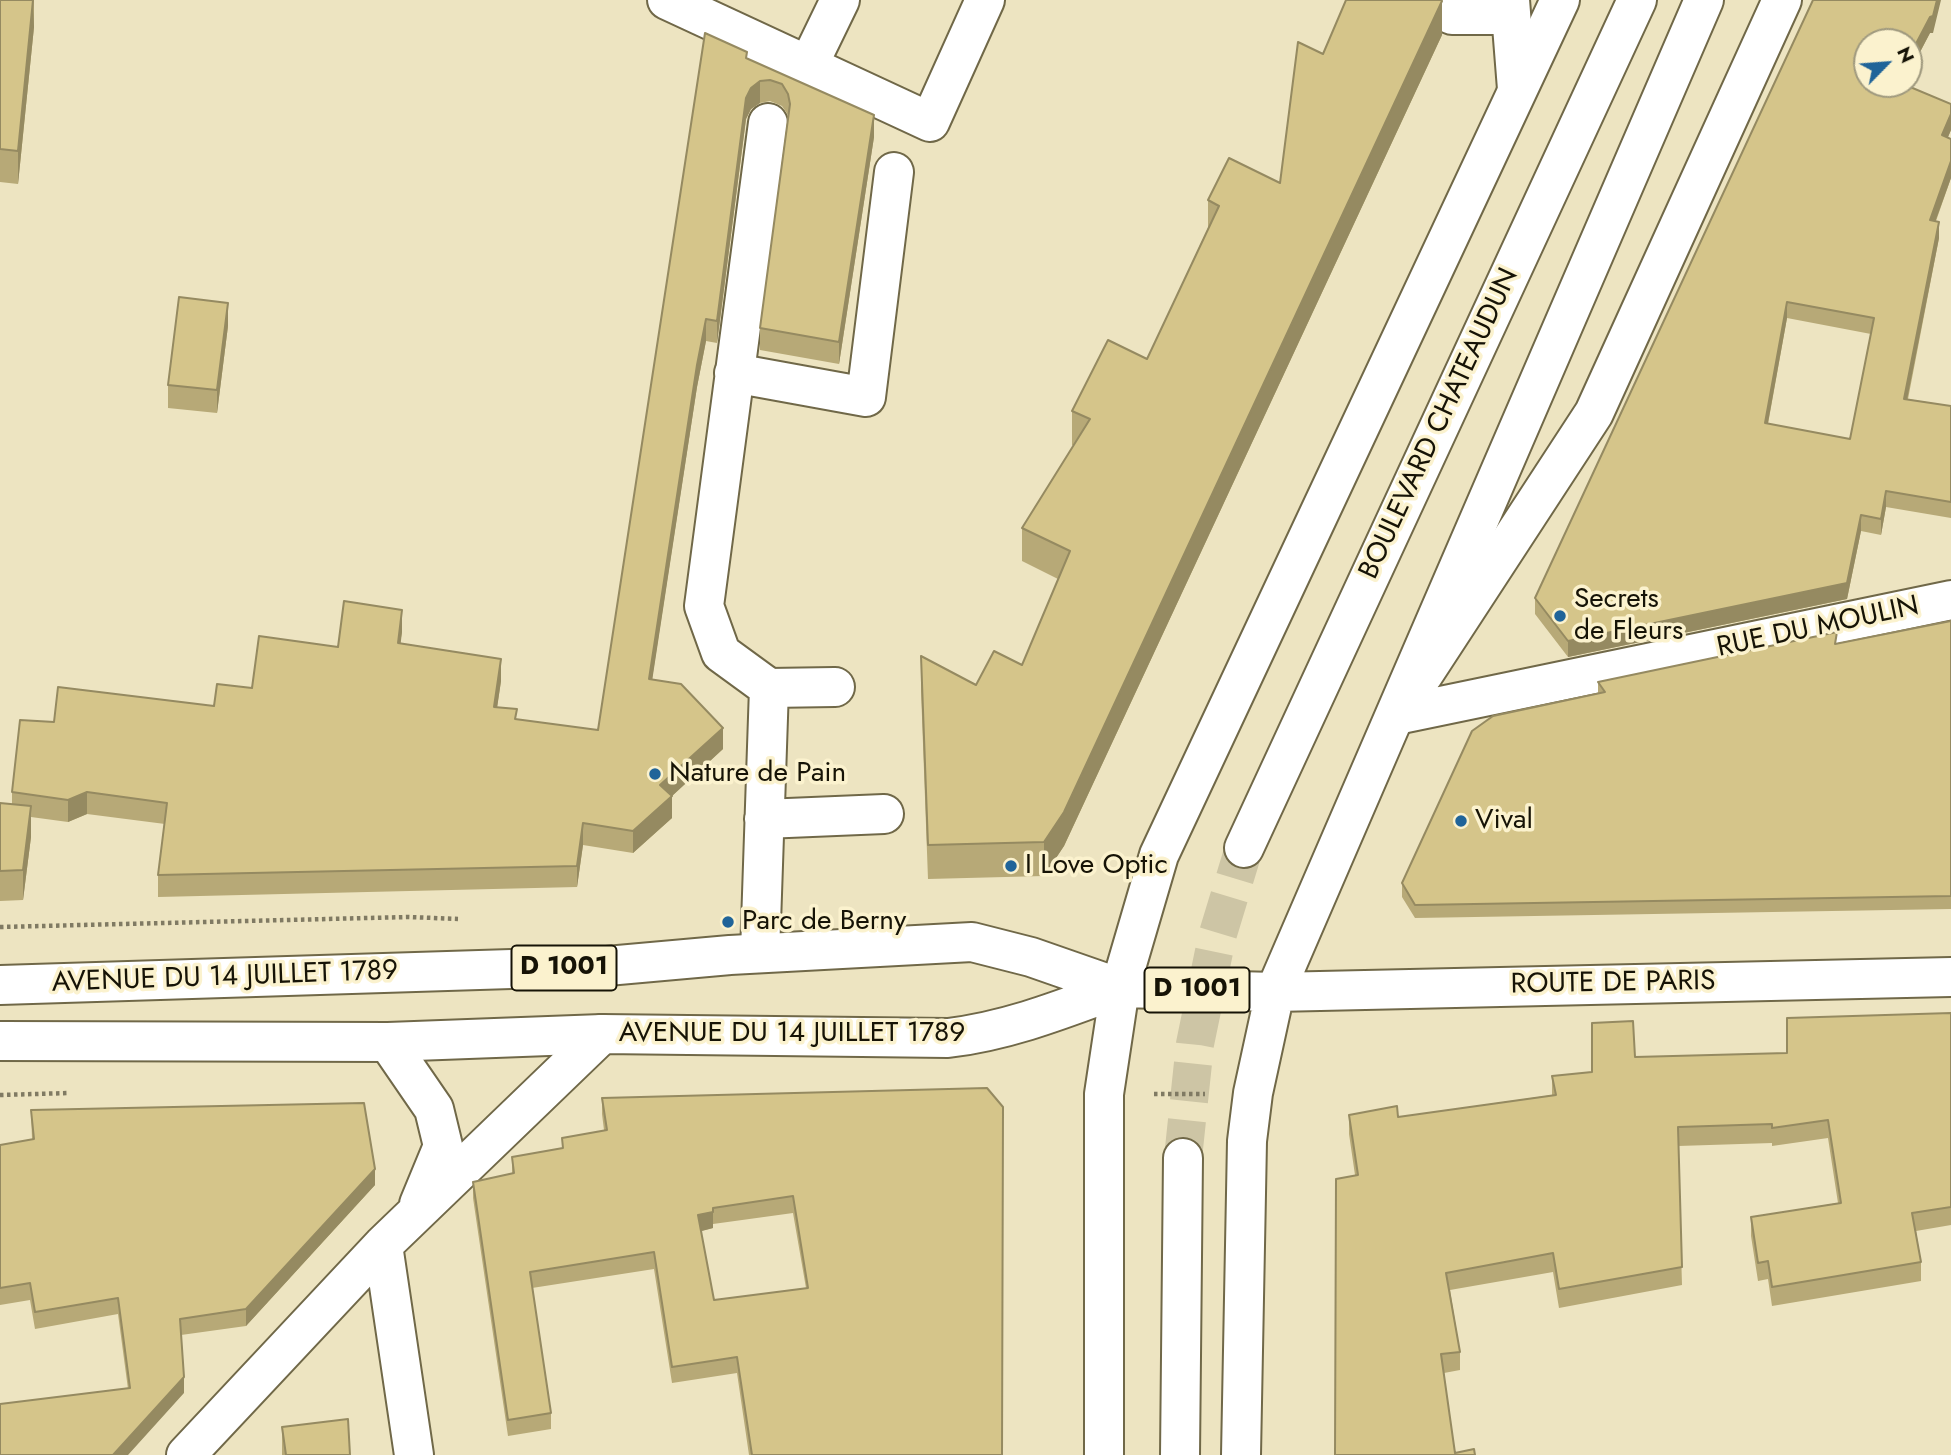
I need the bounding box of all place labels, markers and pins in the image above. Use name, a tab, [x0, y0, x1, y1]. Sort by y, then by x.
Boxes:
place label: Secrets de Fleurs	[1574, 583, 1683, 649]
marker: Secrets de Fleurs	[1552, 608, 1568, 624]
place label: Nature de Pain	[669, 757, 846, 791]
marker: Nature de Pain	[647, 766, 663, 782]
place label: Vival	[1475, 804, 1533, 838]
marker: Vival	[1453, 813, 1469, 829]
place label: I Love Optic	[1025, 849, 1168, 883]
marker: I Love Optic	[1003, 858, 1019, 874]
place label: Parc de Berny	[742, 905, 906, 939]
marker: Parc de Berny	[720, 914, 736, 930]

